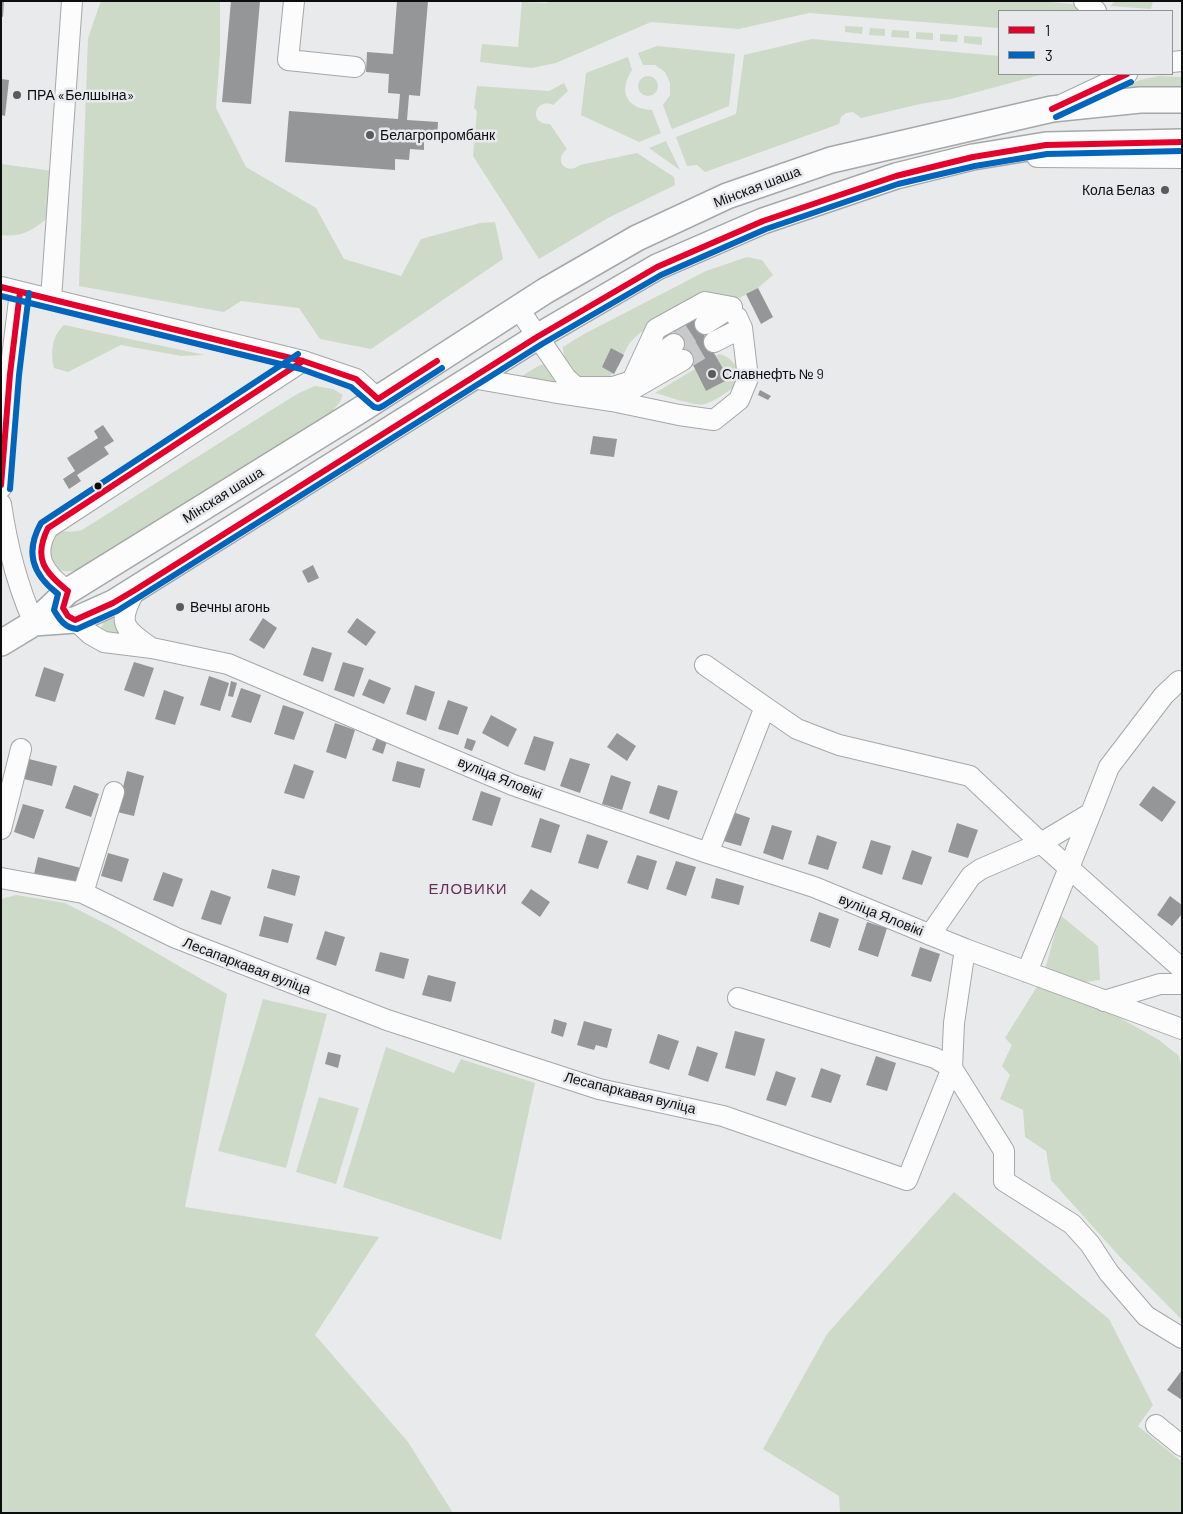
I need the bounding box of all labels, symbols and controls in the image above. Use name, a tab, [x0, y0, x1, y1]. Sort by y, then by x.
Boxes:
legend	[998, 10, 1173, 75]
text: 1	[1045, 21, 1050, 39]
text: 3	[1045, 46, 1053, 64]
place label: ПРА «Белшына»	[27, 87, 134, 103]
marker: ПРА «Белшына»	[11, 89, 23, 101]
place label: Белагропромбанк	[380, 127, 495, 143]
marker: Белагропромбанк	[364, 129, 376, 141]
street label: Мінская шаша	[711, 163, 803, 211]
place label: Кола Белаз	[1082, 182, 1155, 198]
marker: Кола Белаз	[1159, 184, 1171, 196]
place label: Славнефть № 9	[722, 366, 824, 382]
marker: Славнефть № 9	[706, 368, 718, 380]
street label: Мінская шаша	[179, 463, 267, 527]
unlabelled marker	[93, 481, 103, 491]
place label: Вечны агонь	[190, 599, 270, 615]
marker: Вечны агонь	[174, 601, 186, 613]
street label: вуліца Яловікі	[455, 753, 545, 803]
district label: ЕЛОВИКИ	[428, 880, 508, 898]
street label: вуліца Яловікі	[836, 890, 926, 940]
street label: Лесапаркавая вуліца	[181, 934, 313, 998]
street label: Лесапаркавая вуліца	[562, 1068, 698, 1118]

